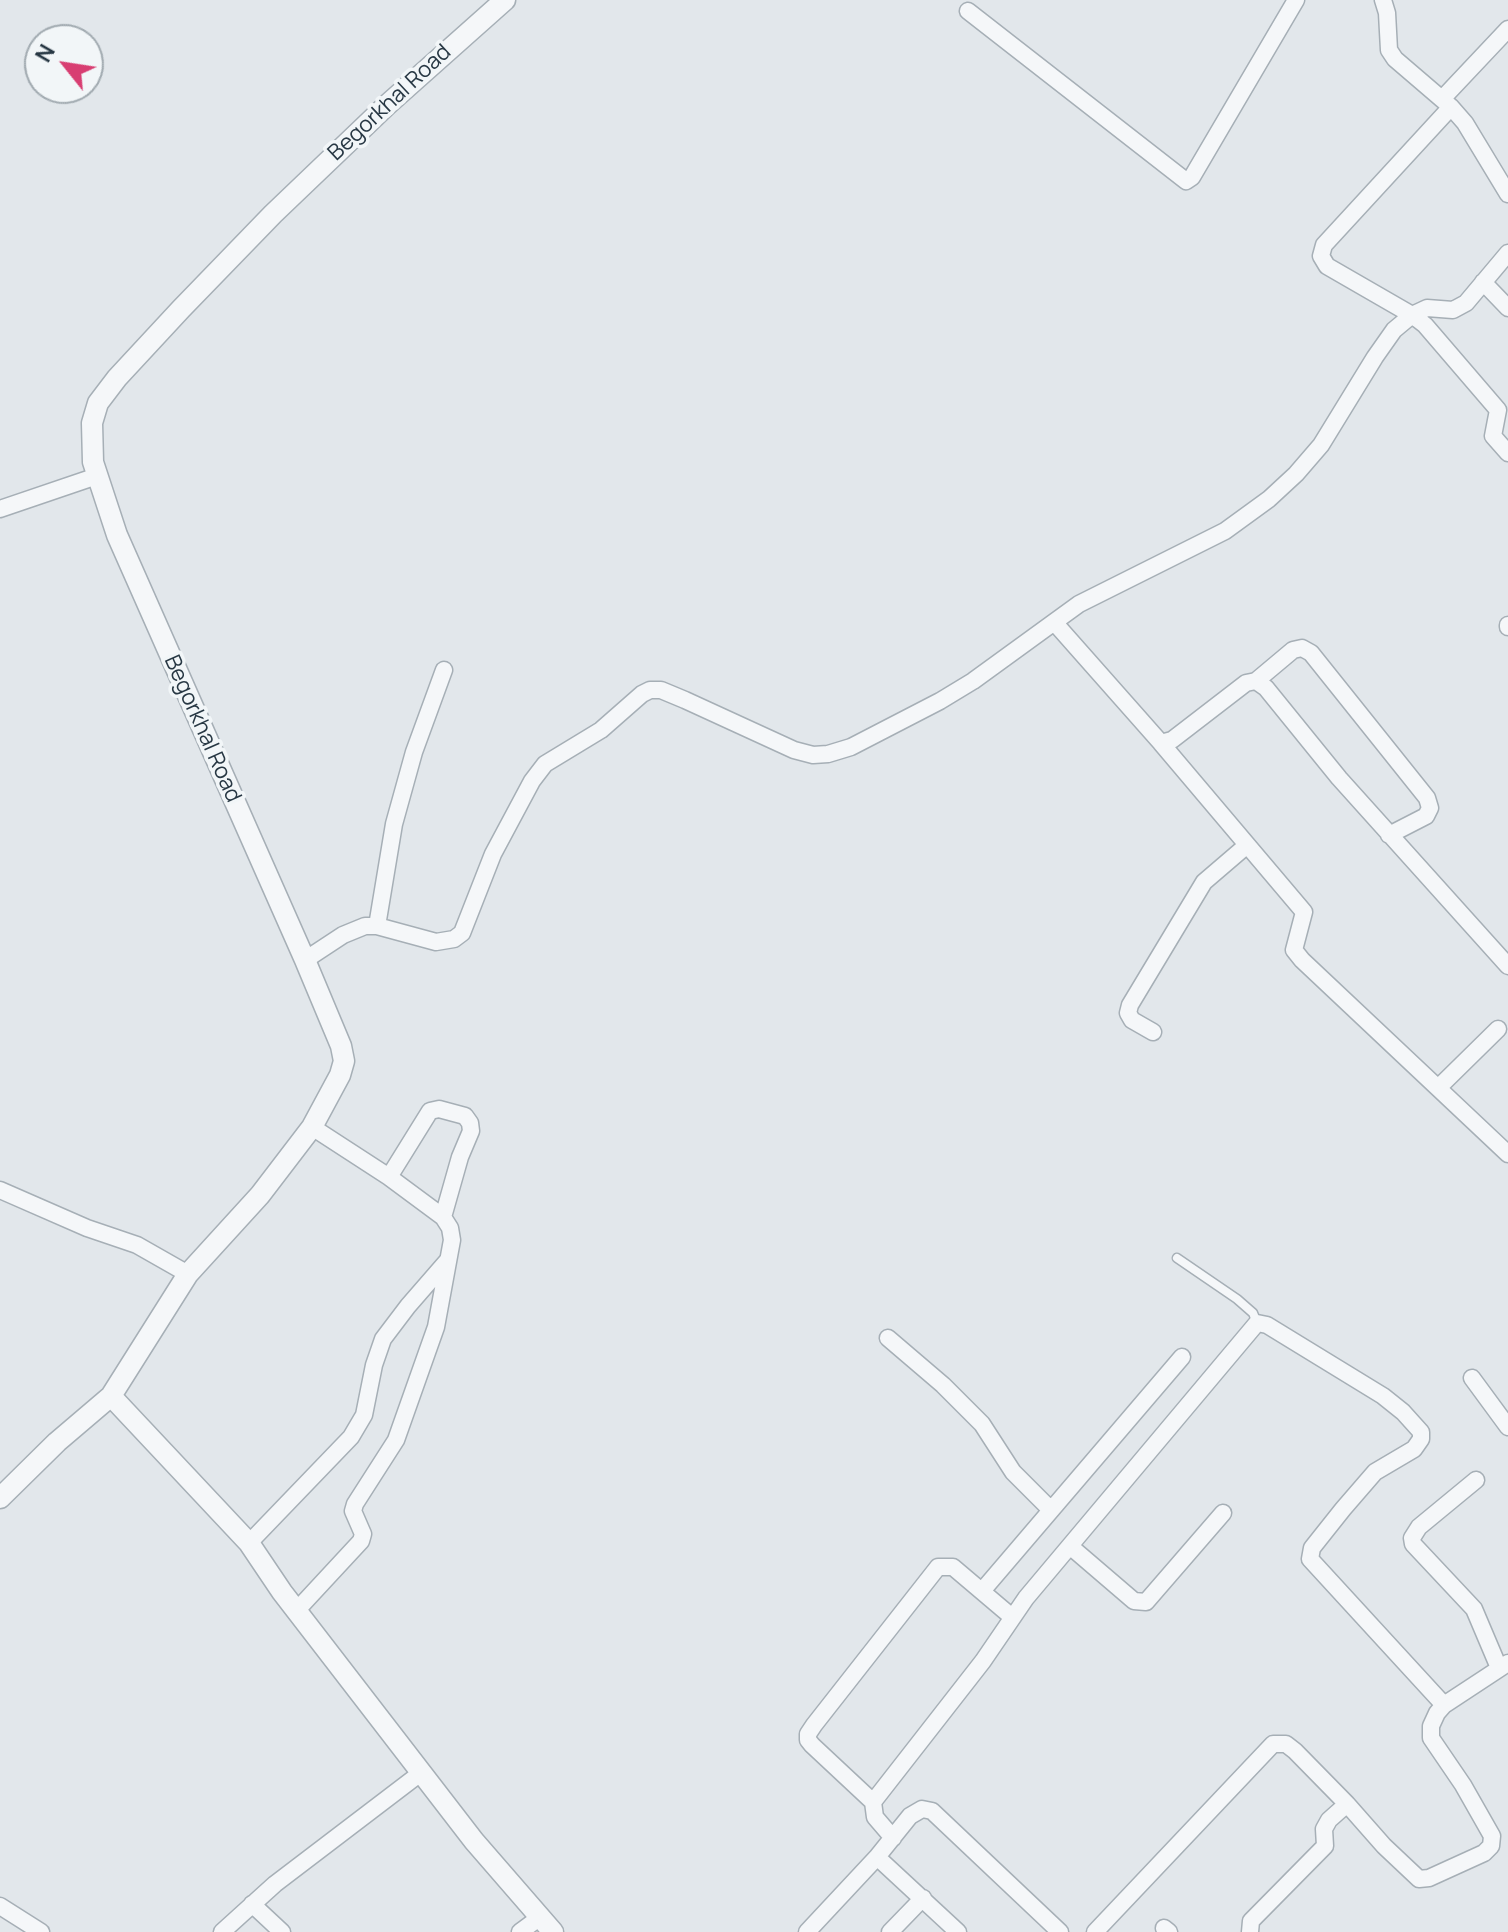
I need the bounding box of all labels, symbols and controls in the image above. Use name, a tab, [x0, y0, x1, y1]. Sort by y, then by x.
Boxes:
north arrow	[24, 24, 104, 104]
text: N	[28, 39, 62, 67]
street label: Begorkhal Road	[323, 39, 457, 167]
street label: Begorkhal Road	[158, 651, 246, 807]

